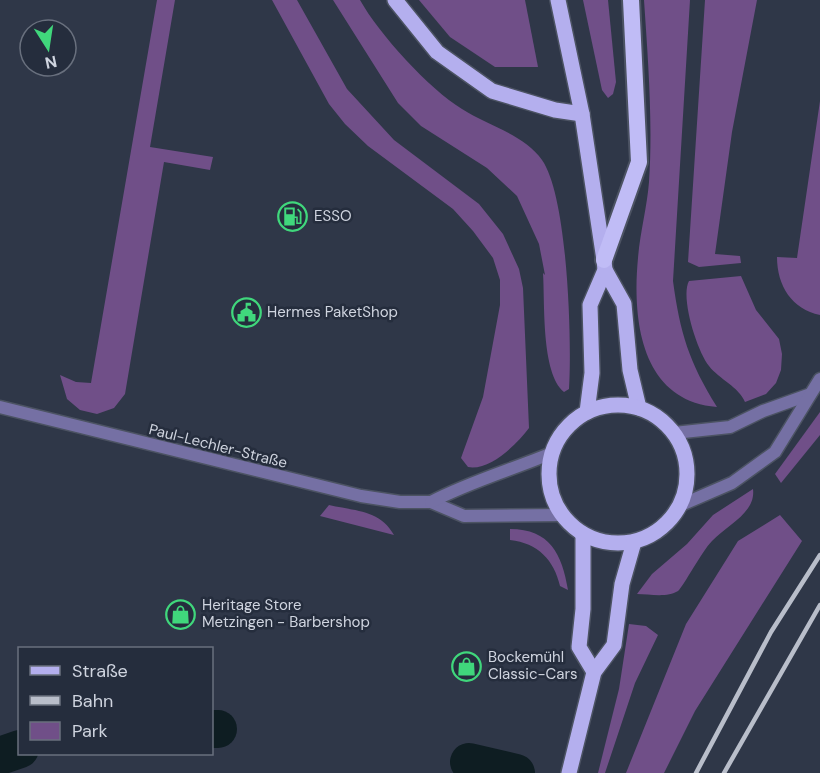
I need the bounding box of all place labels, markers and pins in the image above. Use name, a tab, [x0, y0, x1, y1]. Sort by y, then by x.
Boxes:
fuel station icon: ESSO	[277, 200, 309, 232]
place label: ESSO	[314, 206, 352, 226]
public building icon: Hermes PaketShop	[230, 296, 262, 328]
place label: Hermes PaketShop	[267, 302, 398, 322]
place label: Heritage Store Metzingen - Barbershop	[202, 595, 370, 632]
shop icon: Heritage Store Metzingen - Barbershop	[165, 598, 197, 630]
place label: Bockemühl Classic-Cars	[488, 647, 578, 684]
shop icon: Bockemühl Classic-Cars	[451, 650, 483, 682]

